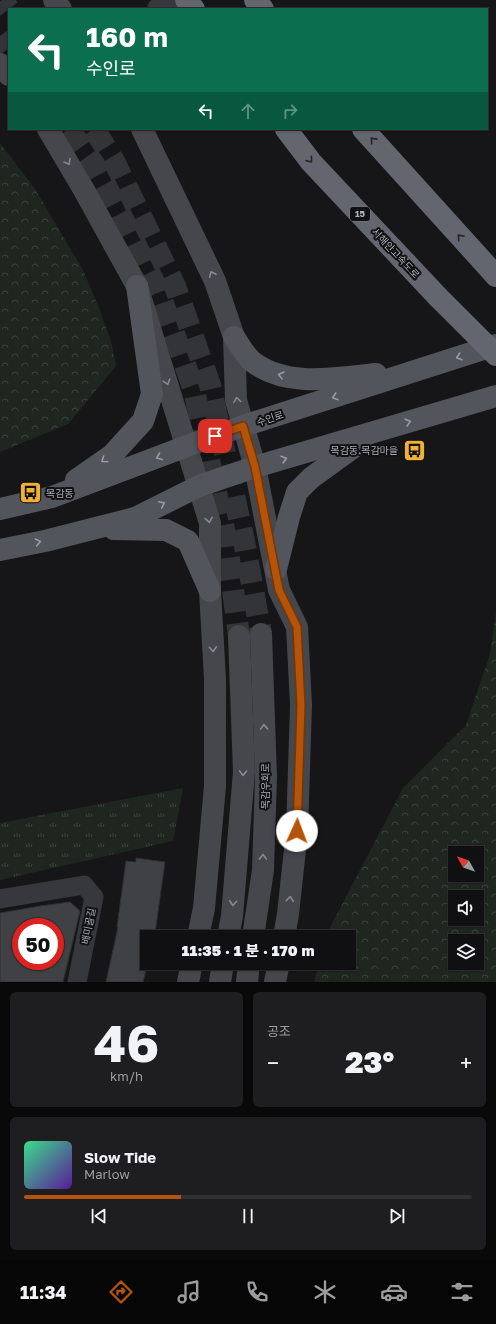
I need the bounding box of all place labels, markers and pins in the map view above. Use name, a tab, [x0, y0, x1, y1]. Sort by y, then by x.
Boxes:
pin	[198, 419, 232, 453]
bus stop icon: 목감동.목감마을	[401, 437, 427, 463]
place label: 목감동.목감마을	[331, 444, 398, 456]
bus stop icon: 목감동	[18, 480, 44, 506]
place label: 목감동	[46, 487, 74, 499]

